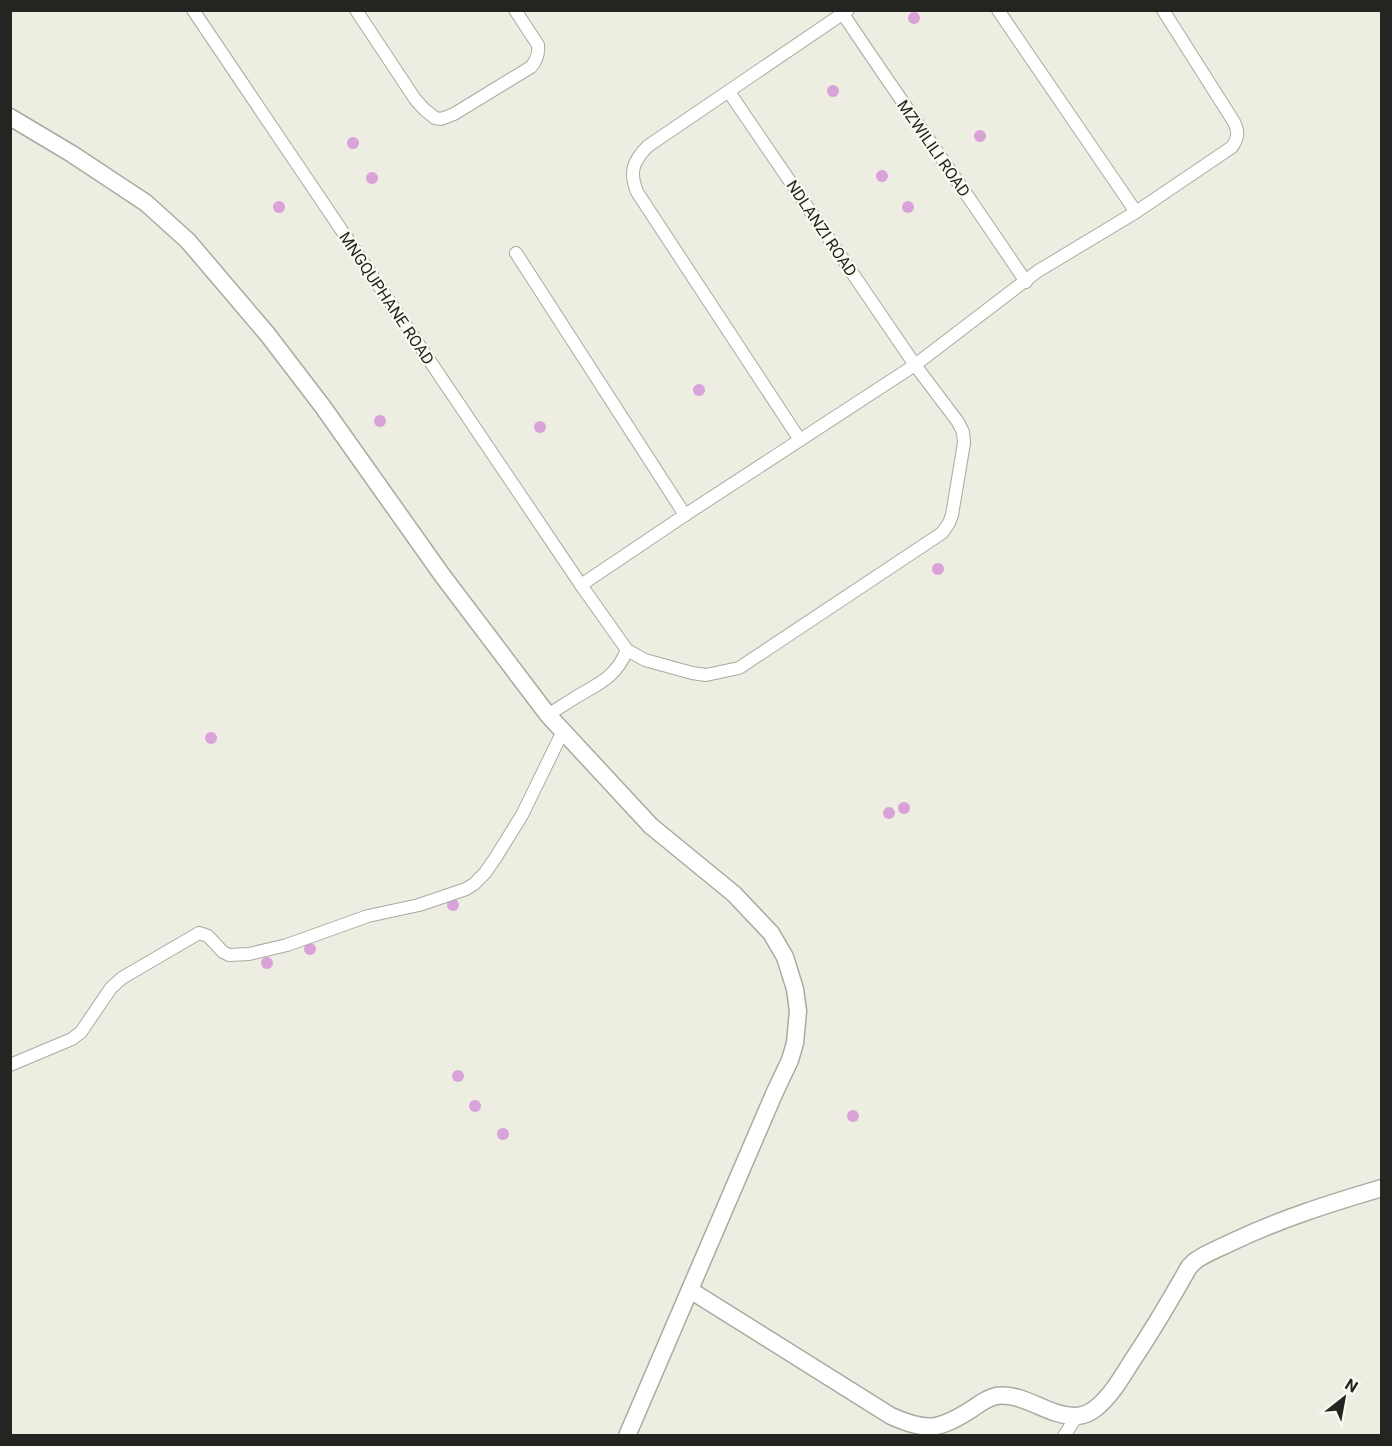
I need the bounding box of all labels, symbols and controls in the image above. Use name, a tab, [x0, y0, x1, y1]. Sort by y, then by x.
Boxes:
street label: MZWILILI ROAD	[893, 96, 974, 200]
street label: NDLANZI ROAD	[782, 177, 861, 280]
street label: MNGQUPHANE ROAD	[335, 228, 438, 368]
north arrow	[1314, 1368, 1374, 1428]
text: N	[1342, 1375, 1361, 1397]

